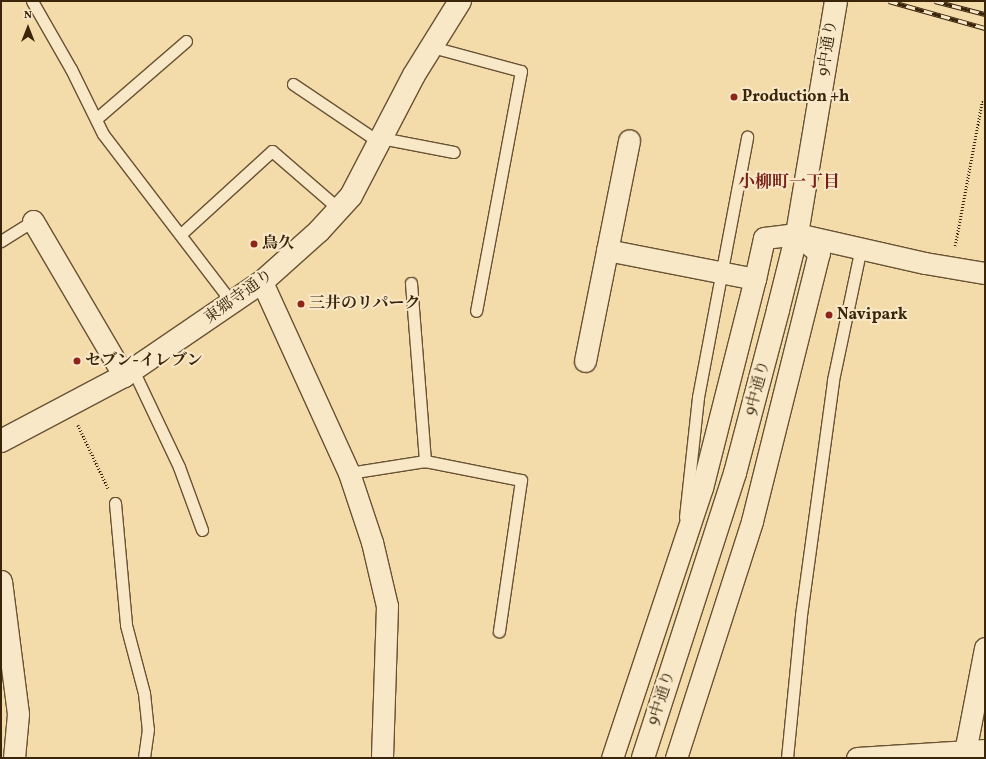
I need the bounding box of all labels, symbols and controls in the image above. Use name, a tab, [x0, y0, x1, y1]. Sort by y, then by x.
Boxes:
north arrow	[8, 8, 48, 48]
text: N	[24, 8, 32, 23]
street label: 9中通り	[814, 19, 842, 77]
place label: Production +h	[742, 87, 849, 107]
marker: Production +h	[729, 92, 739, 102]
district label: 小柳町一丁目	[738, 173, 840, 193]
place label: 鳥久	[262, 234, 294, 254]
marker: 鳥久	[249, 239, 259, 249]
street label: 東郷寺通り	[201, 266, 277, 328]
place label: 三井のリパーク	[309, 294, 421, 314]
marker: 三井のリパーク	[296, 299, 306, 309]
place label: Navipark	[837, 305, 908, 325]
marker: Navipark	[824, 310, 834, 320]
place label: セブン-イレブン	[85, 351, 204, 371]
marker: セブン-イレブン	[72, 356, 82, 366]
street label: 9中通り	[741, 358, 775, 418]
street label: 9中通り	[644, 668, 680, 728]

